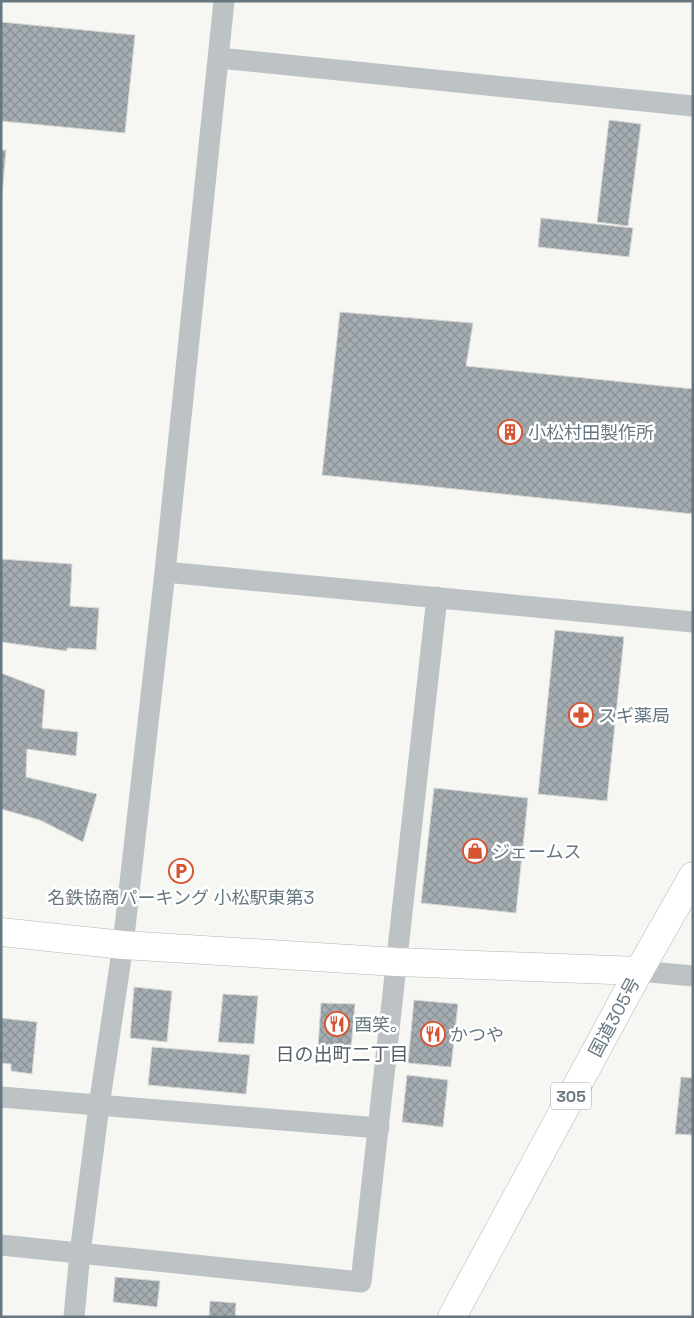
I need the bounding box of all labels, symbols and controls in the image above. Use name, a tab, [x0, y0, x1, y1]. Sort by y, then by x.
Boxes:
building icon: 小松村田製作所	[497, 419, 523, 445]
place label: 小松村田製作所	[528, 421, 654, 444]
pharmacy icon: スギ薬局	[568, 702, 594, 728]
place label: スギ薬局	[598, 704, 670, 727]
shop icon: ジェームス	[462, 838, 488, 864]
place label: ジェームス	[492, 840, 581, 863]
parking icon: 名鉄協商パーキング 小松駅東第3	[168, 858, 194, 884]
place label: 名鉄協商パーキング 小松駅東第3	[48, 886, 314, 909]
street label: 国道305号	[583, 973, 645, 1061]
restaurant icon: 酉笑。	[324, 1011, 350, 1037]
place label: 酉笑。	[354, 1013, 408, 1036]
restaurant icon: かつや	[420, 1021, 446, 1047]
place label: かつや	[450, 1023, 504, 1046]
district label: 日の出町二丁目	[275, 1042, 409, 1067]
road number: 305	[551, 1082, 591, 1110]

